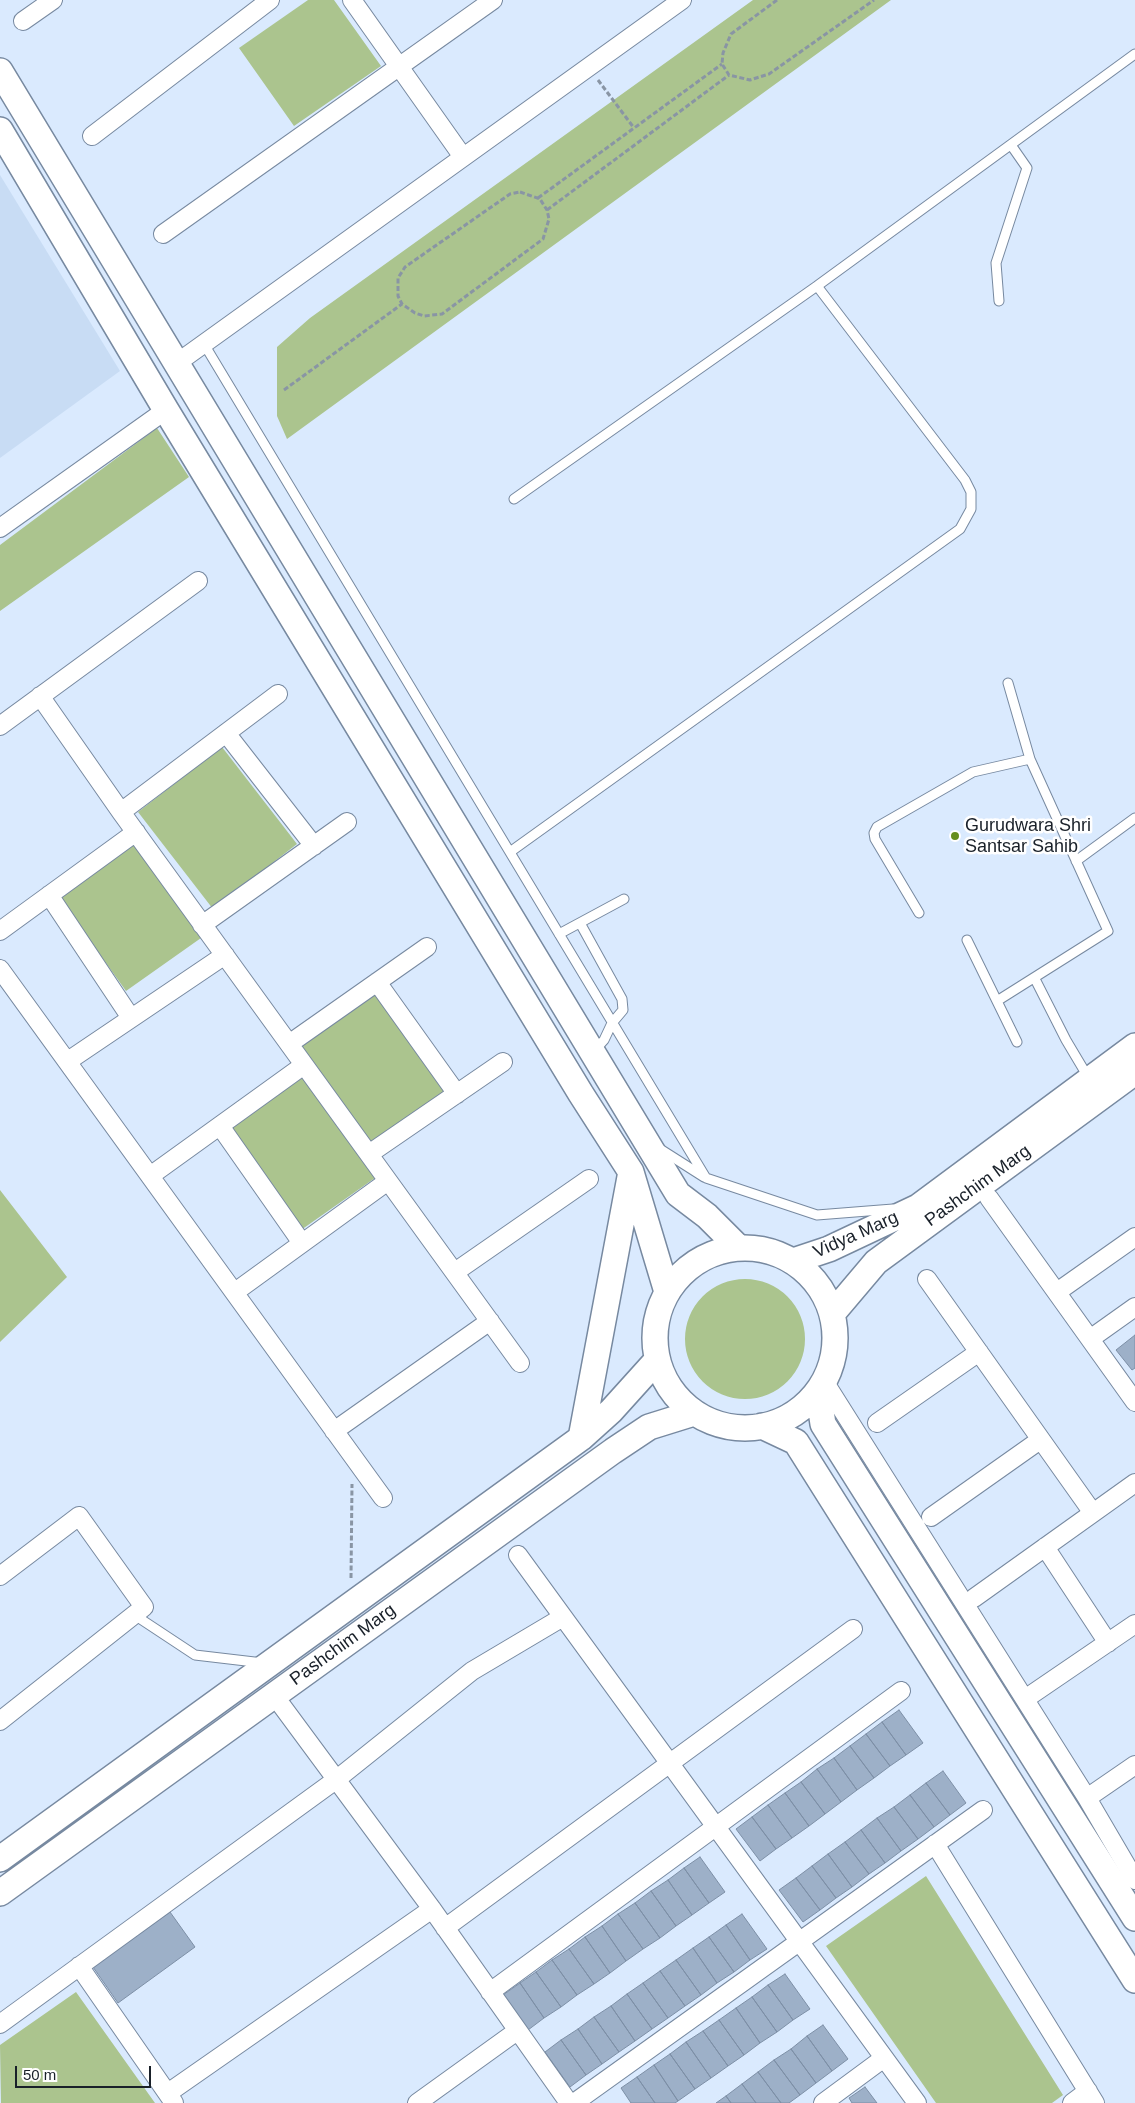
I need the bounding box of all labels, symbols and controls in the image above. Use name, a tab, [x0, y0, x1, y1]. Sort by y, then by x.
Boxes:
place label: Gurudwara Shri Santsar Sahib	[965, 815, 1091, 858]
marker: Gurudwara Shri Santsar Sahib	[949, 830, 961, 842]
street label: Pashchim Marg	[921, 1141, 1035, 1231]
street label: Vidya Marg	[810, 1207, 902, 1263]
street label: Pashchim Marg	[286, 1600, 400, 1690]
scale bar	[18, 2056, 154, 2088]
text: 50 m	[23, 2066, 56, 2083]

